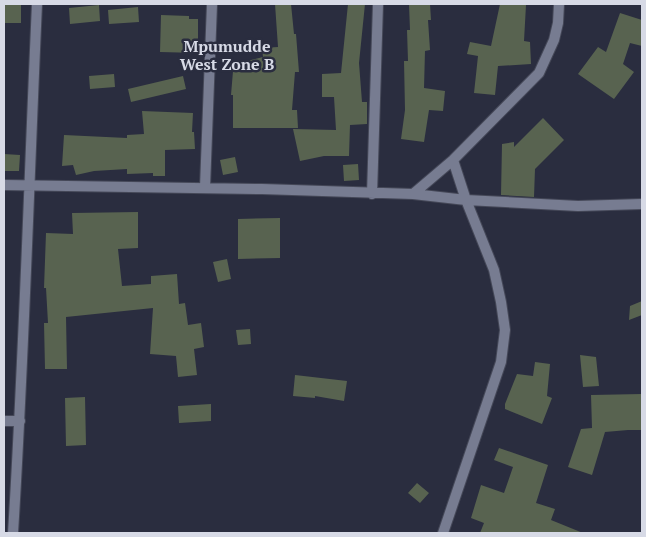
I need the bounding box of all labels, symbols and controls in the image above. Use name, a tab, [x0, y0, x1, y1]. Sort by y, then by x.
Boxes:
district label: Mpumudde West Zone B	[180, 35, 274, 75]

